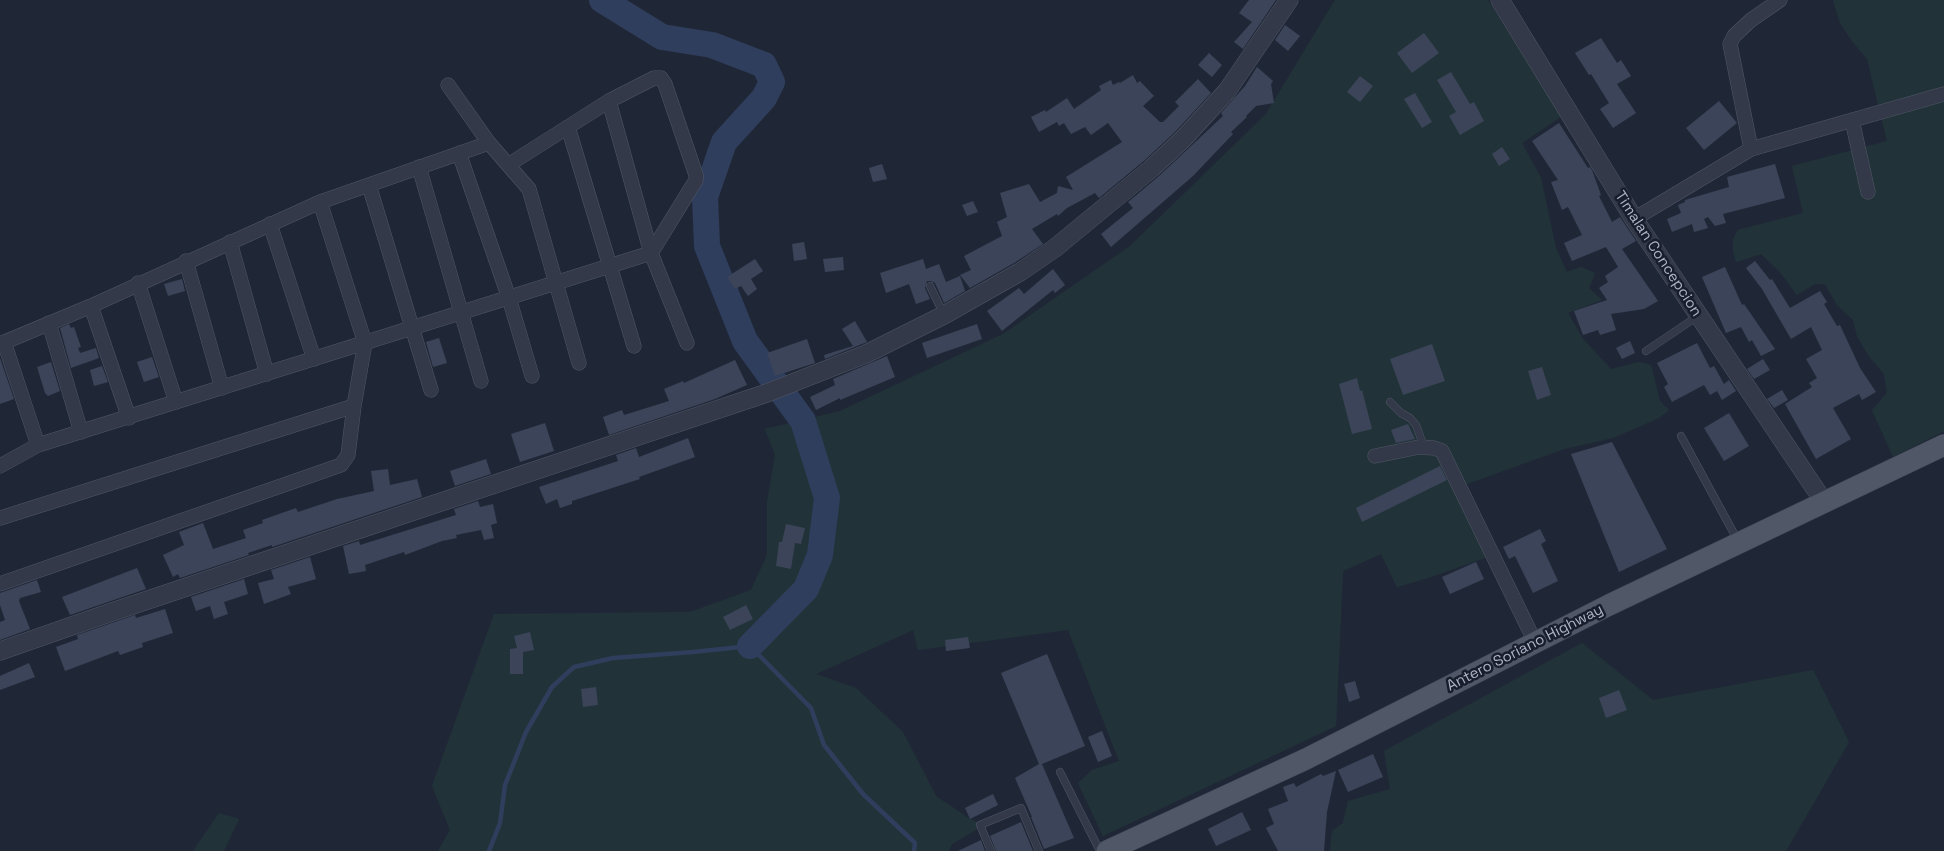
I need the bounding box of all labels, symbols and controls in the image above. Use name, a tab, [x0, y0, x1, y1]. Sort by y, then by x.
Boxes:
street label: Timalan Concepcion	[1611, 188, 1705, 320]
street label: Antero Soriano Highway	[1444, 601, 1606, 695]

